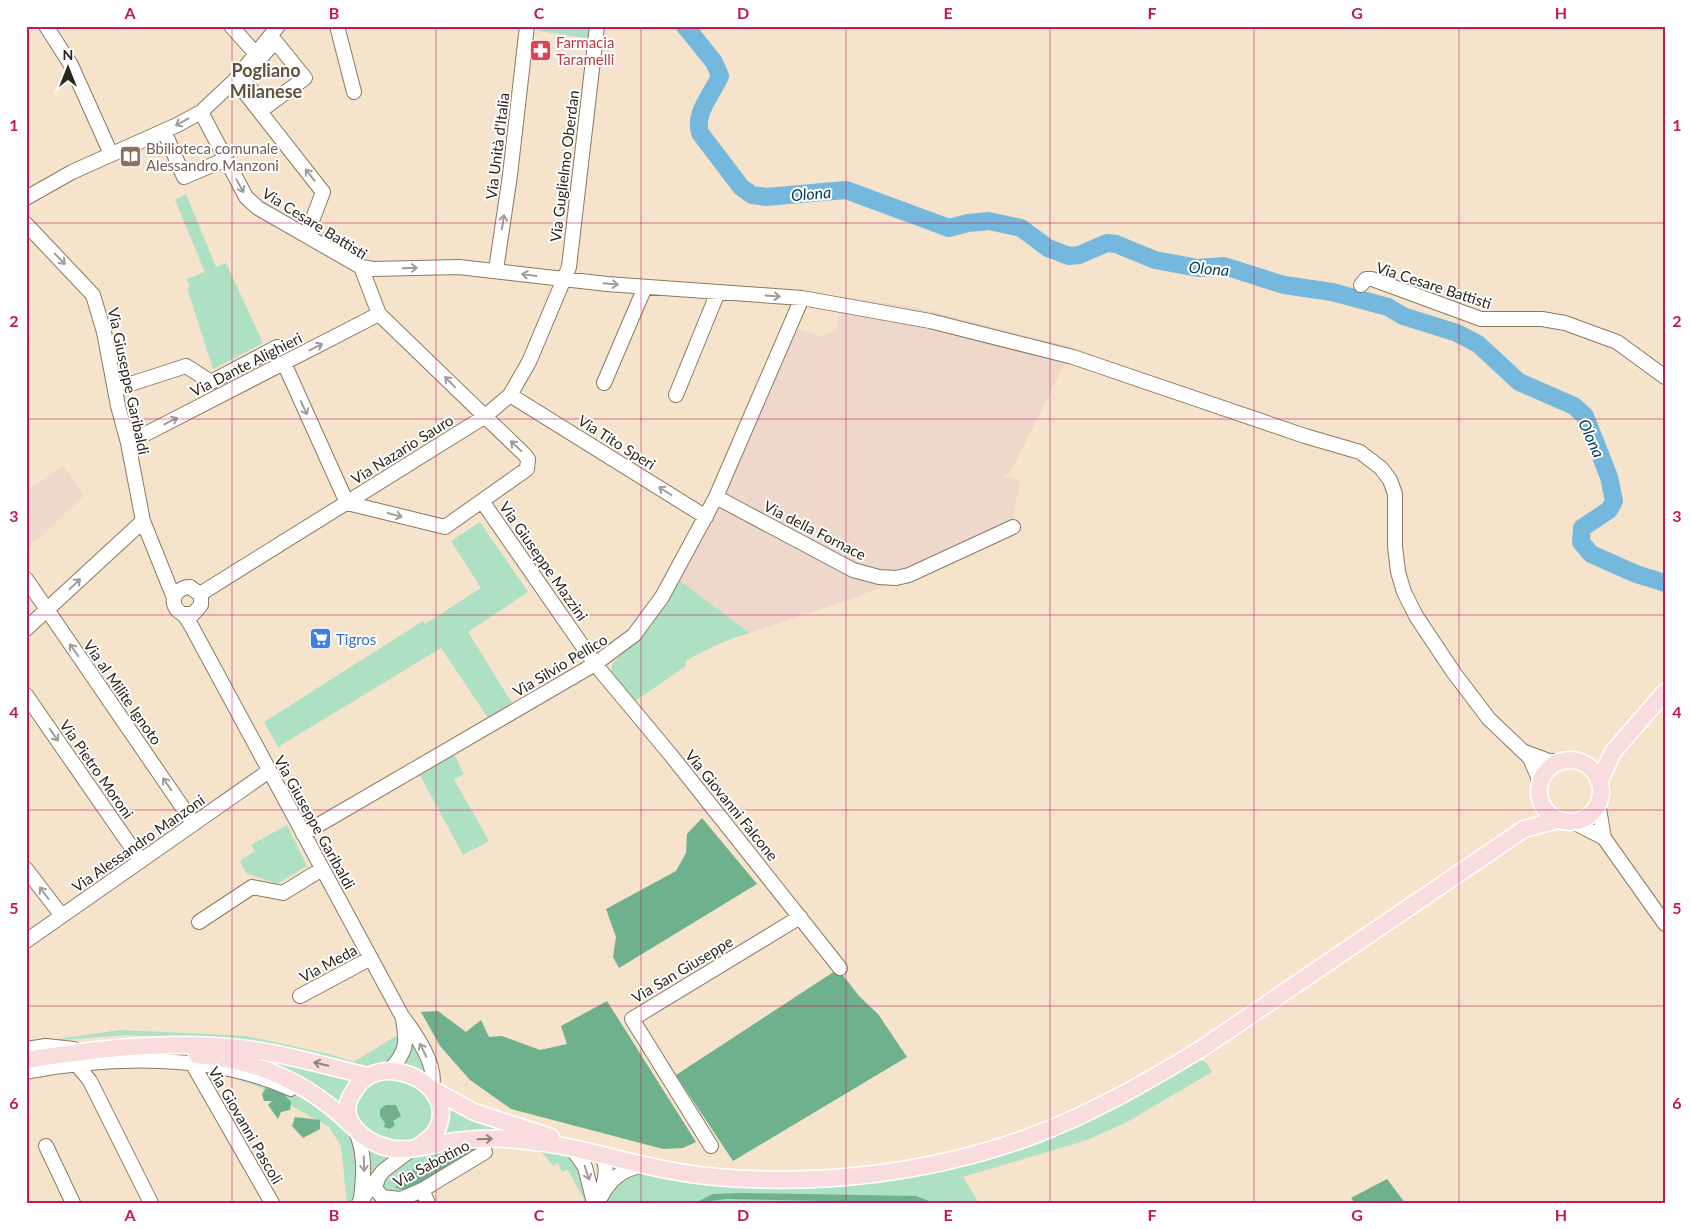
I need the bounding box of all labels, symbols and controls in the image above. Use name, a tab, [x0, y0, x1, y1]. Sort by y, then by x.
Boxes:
text: A	[123, 3, 136, 22]
text: B	[329, 3, 339, 22]
text: C	[534, 3, 545, 22]
text: D	[737, 3, 749, 22]
text: E	[943, 3, 953, 22]
text: F	[1147, 3, 1157, 22]
text: G	[1351, 3, 1363, 22]
text: H	[1555, 3, 1567, 22]
place label: Farmacia Taramelli	[556, 33, 614, 68]
pharmacy icon: Farmacia Taramelli	[528, 39, 552, 63]
north arrow	[42, 42, 92, 92]
text: N	[63, 46, 73, 63]
district label: Pogliano Milanese	[230, 59, 303, 102]
street label: Via Guglielmo Oberdan	[546, 89, 582, 243]
street label: Via Unità d'Italia	[482, 92, 512, 200]
text: 1	[9, 115, 19, 134]
text: 1	[1672, 115, 1682, 134]
one-way arrow	[175, 117, 190, 127]
place label: Bbilioteca comunale Alessandro Manzoni	[146, 139, 279, 174]
library icon: Bbilioteca comunale Alessandro Manzoni	[118, 145, 142, 169]
one-way arrow	[304, 169, 315, 182]
one-way arrow	[235, 178, 245, 193]
water label: Olona	[790, 182, 832, 204]
street label: Via Cesare Battisti	[259, 183, 371, 263]
one-way arrow	[499, 214, 509, 230]
one-way arrow	[54, 252, 66, 264]
water label: Olona	[1188, 257, 1230, 279]
street label: Via Cesare Battisti	[1374, 258, 1494, 312]
one-way arrow	[402, 263, 418, 273]
one-way arrow	[521, 270, 537, 280]
one-way arrow	[603, 279, 619, 289]
one-way arrow	[765, 291, 781, 301]
street label: Via Giuseppe Garibaldi	[105, 306, 153, 456]
text: 2	[9, 311, 19, 330]
text: 2	[1672, 311, 1682, 330]
street label: Via Dante Alighieri	[187, 328, 305, 400]
one-way arrow	[308, 342, 323, 351]
one-way arrow	[444, 376, 456, 388]
one-way arrow	[299, 400, 309, 415]
street label: Via Nazario Sauro	[348, 410, 456, 488]
street label: Via Tito Speri	[575, 411, 659, 473]
one-way arrow	[164, 416, 179, 426]
water label: Olona	[1575, 416, 1609, 460]
one-way arrow	[509, 440, 522, 452]
one-way arrow	[658, 486, 672, 497]
street label: Via della Fornace	[761, 496, 869, 564]
street label: Via Giuseppe Mazzini	[496, 498, 592, 624]
text: 3	[9, 506, 19, 525]
text: 3	[1672, 506, 1682, 525]
one-way arrow	[386, 511, 402, 520]
one-way arrow	[68, 578, 81, 590]
supermarket icon: Tigros	[308, 627, 332, 651]
place label: Tigros	[336, 630, 376, 648]
street label: Via Silvio Pellico	[510, 630, 610, 700]
street label: Via al Milite Ignoto	[80, 636, 166, 748]
one-way arrow	[69, 643, 79, 657]
text: 4	[9, 702, 19, 721]
text: 4	[1672, 702, 1682, 721]
street label: Via Pietro Moroni	[56, 716, 138, 822]
one-way arrow	[49, 728, 59, 742]
street label: Via Giovanni Falcone	[682, 746, 782, 864]
street label: Via Giuseppe Garibaldi	[271, 752, 359, 892]
one-way arrow	[161, 777, 171, 791]
street label: Via Alessandro Manzoni	[68, 790, 208, 896]
one-way arrow	[39, 886, 49, 900]
text: 5	[9, 898, 19, 917]
text: 5	[1672, 898, 1682, 917]
street label: Via San Giuseppe	[628, 932, 736, 1006]
street label: Via Meda	[296, 940, 360, 986]
one-way arrow	[418, 1043, 428, 1058]
one-way arrow	[313, 1059, 329, 1068]
street label: Via Giovanni Pascoli	[205, 1063, 287, 1187]
text: 6	[9, 1093, 19, 1112]
text: 6	[1672, 1093, 1682, 1112]
one-way arrow	[476, 1134, 493, 1144]
street label: Via Sabotino	[390, 1135, 472, 1191]
one-way arrow	[359, 1156, 368, 1172]
one-way arrow	[582, 1165, 592, 1181]
text: A	[123, 1205, 136, 1224]
text: B	[329, 1205, 339, 1224]
text: C	[534, 1205, 545, 1224]
text: D	[737, 1205, 749, 1224]
text: E	[943, 1205, 953, 1224]
text: F	[1147, 1205, 1157, 1224]
text: G	[1351, 1205, 1363, 1224]
text: H	[1555, 1205, 1567, 1224]

